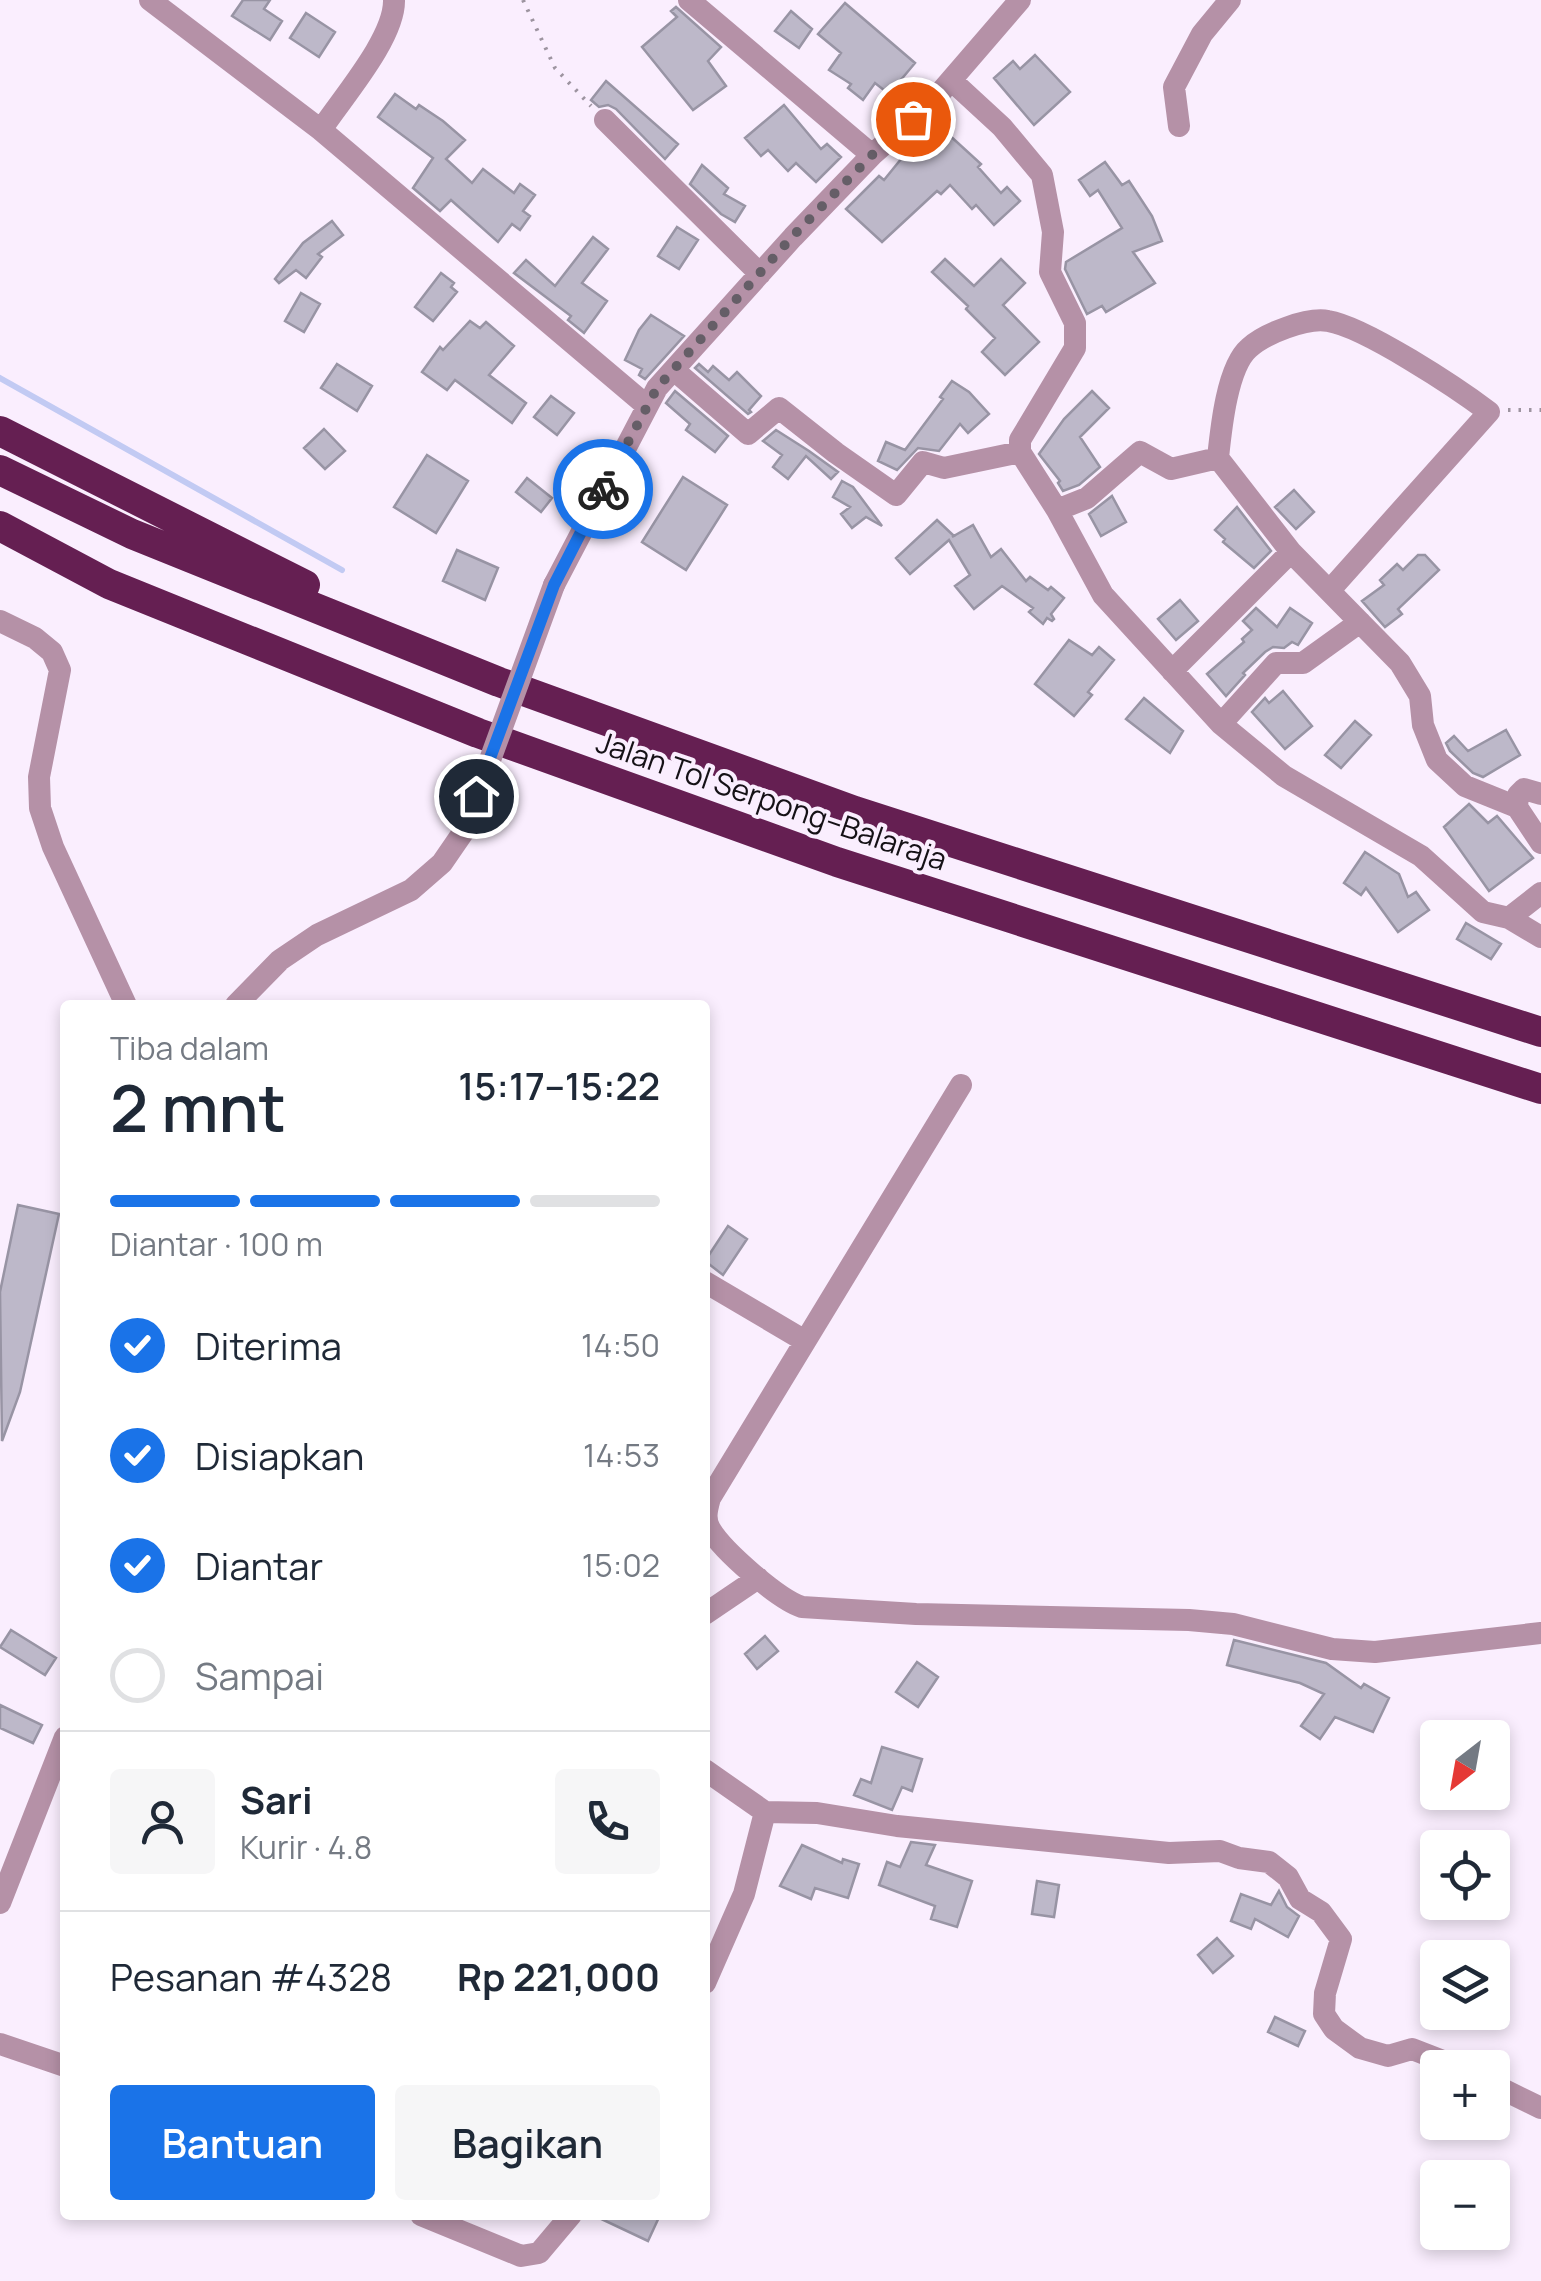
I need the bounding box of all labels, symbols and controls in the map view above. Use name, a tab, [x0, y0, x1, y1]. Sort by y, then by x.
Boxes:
pin	[871, 77, 956, 162]
icon: bag	[886, 92, 941, 147]
courier	[553, 439, 653, 539]
icon: bike	[576, 462, 631, 517]
street label: Jalan Tol Serpong–Balaraja	[591, 721, 953, 879]
pin	[434, 754, 519, 839]
icon: home	[449, 769, 504, 824]
text: Tiba dalam	[110, 1026, 269, 1070]
text: 15:17–15:22	[458, 1059, 660, 1111]
text: 2 mnt	[110, 1063, 286, 1152]
text: Diantar · 100 m	[110, 1222, 323, 1266]
icon: check	[110, 1318, 165, 1373]
text: Diterima	[195, 1319, 342, 1371]
text: 14:50	[581, 1323, 660, 1367]
icon: check	[110, 1428, 165, 1483]
text: Disiapkan	[195, 1429, 364, 1481]
text: 14:53	[583, 1433, 660, 1477]
icon: check	[110, 1538, 165, 1593]
text: Diantar	[195, 1539, 323, 1591]
text: 15:02	[582, 1543, 660, 1587]
text: Sampai	[195, 1649, 324, 1701]
north arrow	[1420, 1720, 1510, 1810]
map controls	[1420, 1720, 1510, 2250]
button: person	[110, 1769, 215, 1874]
button: phone	[555, 1769, 660, 1874]
text: Sari	[240, 1773, 313, 1825]
text: Kurir · 4.8	[240, 1825, 372, 1869]
button: locate	[1420, 1830, 1510, 1920]
button: layers	[1420, 1940, 1510, 2030]
text: Pesanan #4328	[110, 1950, 392, 2002]
text: Rp 221,000	[457, 1950, 660, 2002]
button: +	[1420, 2050, 1510, 2140]
button: Bantuan	[110, 2085, 375, 2200]
button: Bagikan	[395, 2085, 660, 2200]
button: −	[1420, 2160, 1510, 2250]

